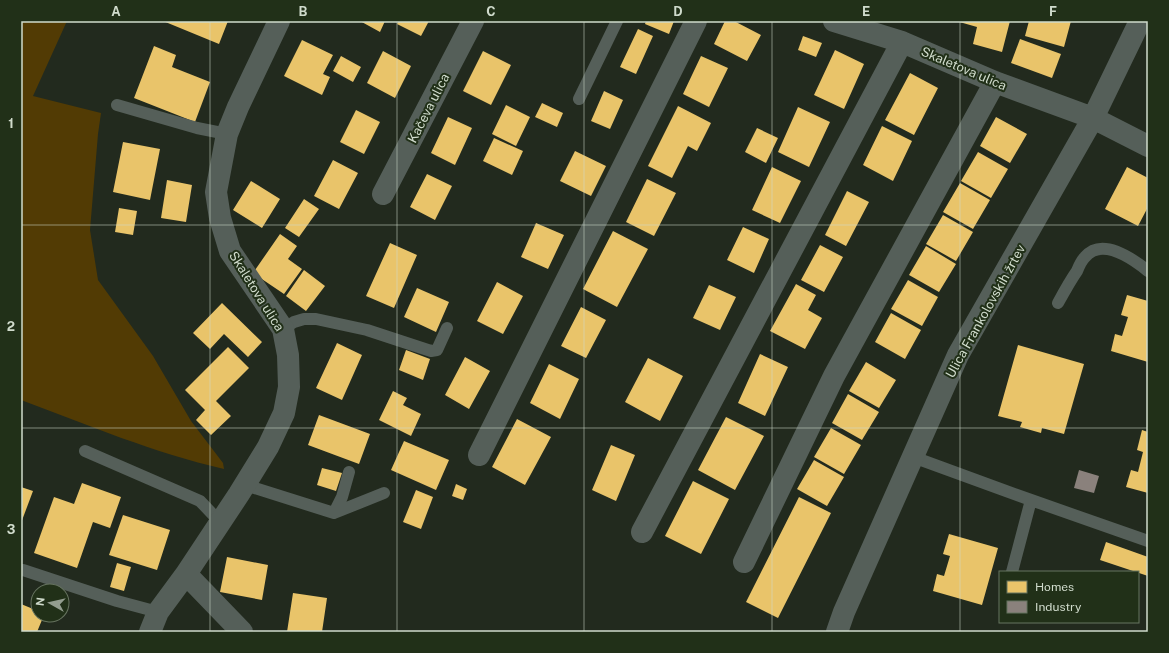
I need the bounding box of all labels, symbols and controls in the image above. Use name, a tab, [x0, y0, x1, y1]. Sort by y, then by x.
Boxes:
text: A	[111, 4, 121, 19]
text: B	[299, 4, 308, 19]
text: C	[486, 4, 496, 19]
text: D	[673, 4, 683, 19]
text: E	[862, 4, 870, 19]
text: F	[1049, 4, 1057, 19]
street label: Skaletova ulica	[919, 44, 1009, 93]
street label: Kačeva ulica	[405, 71, 452, 145]
text: 1	[8, 116, 14, 131]
street label: Ulica Frankolovskih žrtev	[943, 242, 1029, 380]
street label: Skaletova ulica	[226, 249, 287, 334]
text: 2	[7, 319, 15, 334]
text: 3	[7, 522, 16, 537]
legend	[999, 571, 1139, 623]
text: Homes	[1035, 580, 1074, 594]
north arrow	[30, 583, 70, 623]
text: N	[34, 597, 47, 607]
text: Industry	[1035, 600, 1082, 614]

